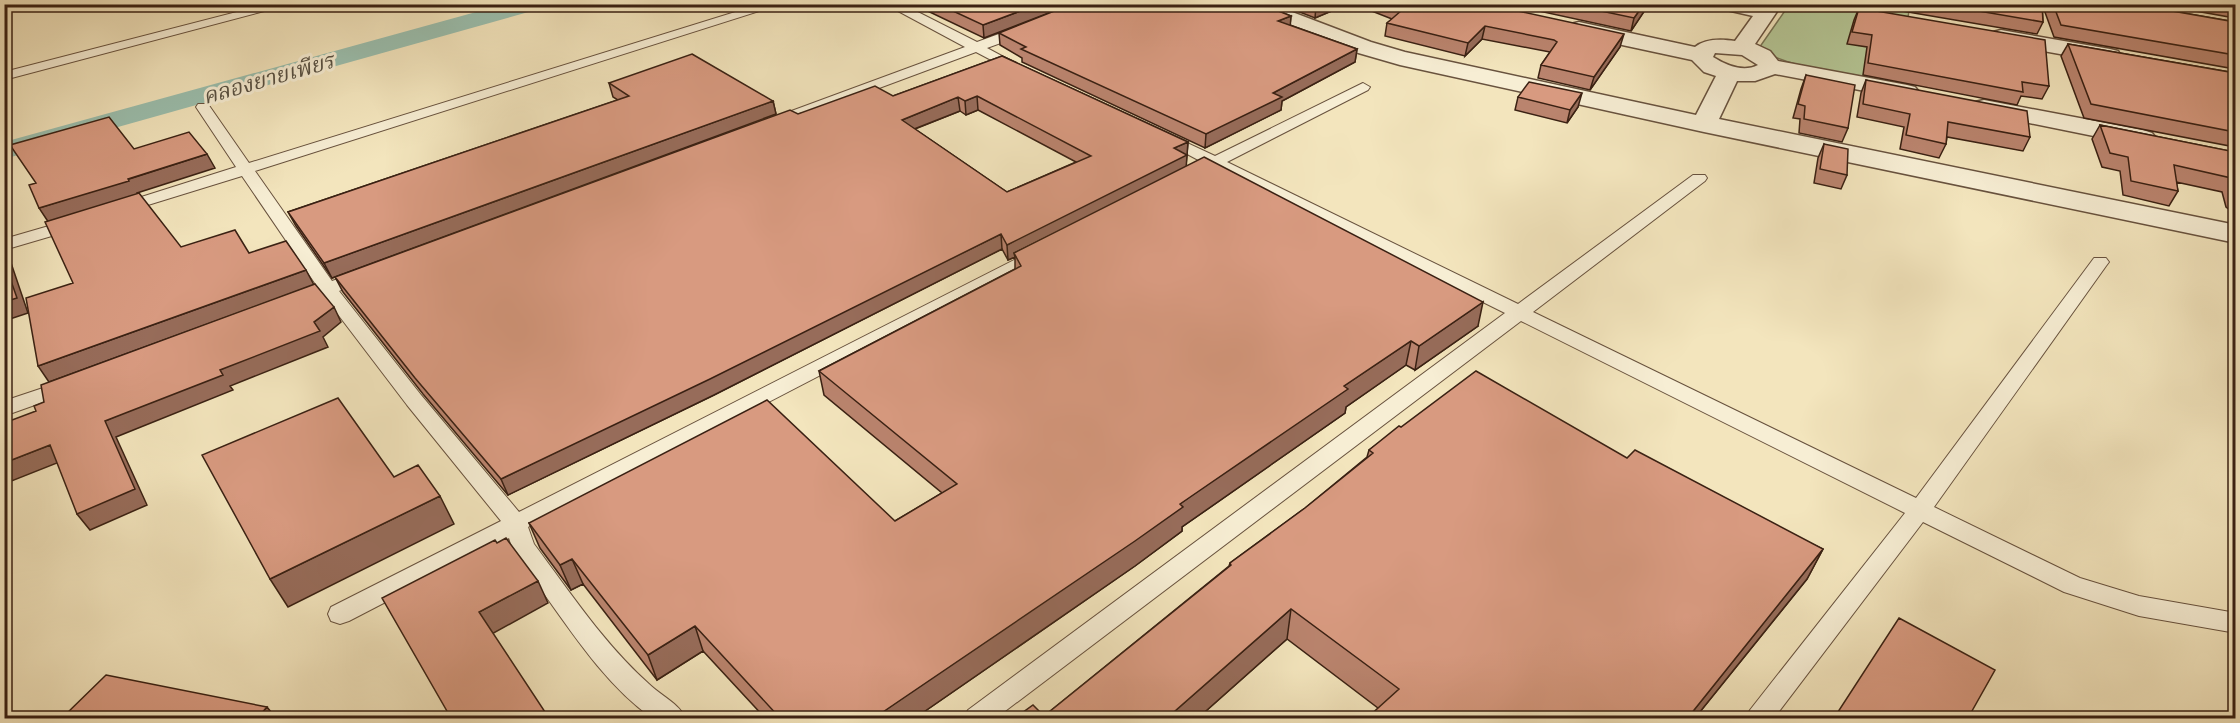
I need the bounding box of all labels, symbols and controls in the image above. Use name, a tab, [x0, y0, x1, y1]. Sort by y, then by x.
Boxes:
water label: คลองยายเพียร	[199, 46, 339, 111]

